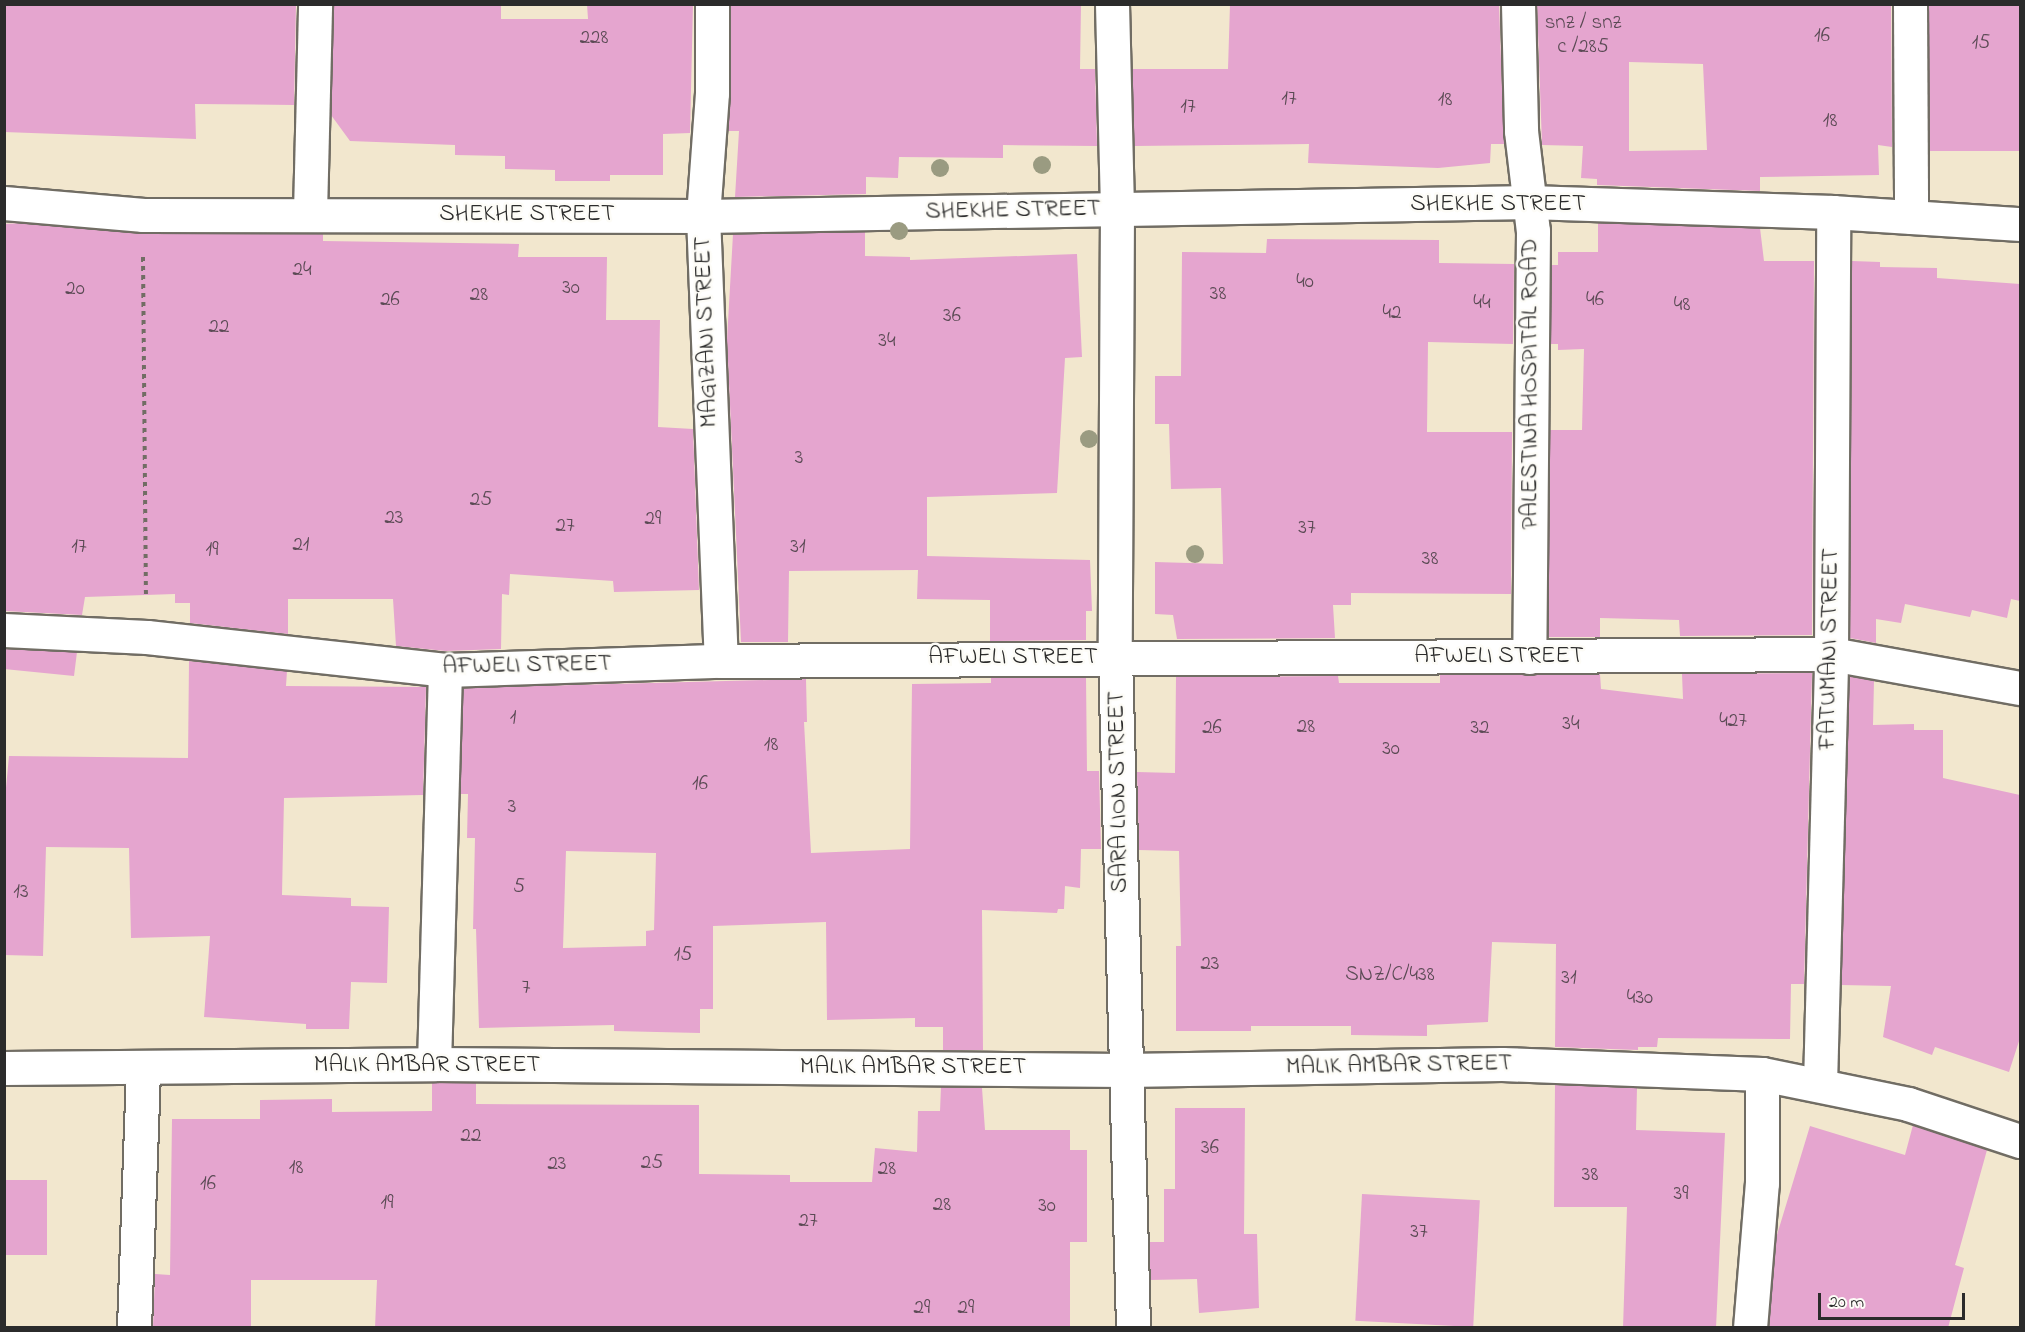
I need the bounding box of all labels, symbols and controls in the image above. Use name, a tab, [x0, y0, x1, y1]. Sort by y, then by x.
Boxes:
house number: snz / snz c /285	[1545, 10, 1621, 60]
house number: 16	[1814, 23, 1830, 49]
house number: 228	[580, 25, 608, 51]
house number: 15	[1972, 30, 1990, 56]
house number: 17	[1281, 86, 1297, 112]
house number: 18	[1438, 87, 1452, 113]
house number: 17	[1180, 94, 1196, 120]
house number: 18	[1823, 108, 1837, 134]
street label: SHEKHE STREET	[1410, 191, 1586, 219]
street label: SHEKHE STREET	[925, 195, 1101, 227]
street label: SHEKHE STREET	[439, 201, 615, 229]
street label: MAGIZANI STREET	[689, 236, 725, 428]
street label: PALESTINA HOSPITAL ROAD	[1517, 239, 1545, 529]
house number: 24	[292, 257, 312, 283]
house number: 40	[1296, 269, 1314, 295]
house number: 30	[562, 275, 580, 301]
house number: 20	[65, 276, 85, 302]
house number: 38	[1210, 281, 1226, 307]
house number: 28	[470, 282, 488, 308]
house number: 26	[380, 287, 400, 313]
house number: 46	[1586, 287, 1604, 313]
house number: 44	[1473, 290, 1491, 316]
house number: 48	[1674, 292, 1690, 318]
house number: 42	[1382, 300, 1402, 326]
house number: 36	[943, 303, 961, 329]
house number: 22	[209, 314, 229, 340]
house number: 34	[878, 328, 896, 354]
house number: 3	[795, 445, 803, 471]
house number: 25	[470, 487, 492, 513]
house number: 23	[384, 505, 404, 531]
house number: 29	[645, 506, 661, 532]
house number: 27	[555, 513, 575, 539]
house number: 37	[1298, 515, 1316, 541]
house number: 21	[292, 532, 310, 558]
house number: 17	[71, 534, 87, 560]
house number: 31	[790, 534, 806, 560]
house number: 19	[206, 537, 218, 563]
house number: 38	[1422, 546, 1438, 572]
street label: FATUMANI STREET	[1814, 548, 1846, 750]
street label: AFWELI STREET	[1414, 643, 1584, 671]
street label: AFWELI STREET	[928, 644, 1098, 672]
street label: AFWELI STREET	[442, 650, 612, 682]
street label: SARA LION STREET	[1103, 691, 1135, 893]
house number: 1	[510, 705, 516, 731]
house number: 427	[1719, 708, 1747, 734]
house number: 34	[1562, 711, 1580, 737]
house number: 28	[1297, 714, 1315, 740]
house number: 26	[1202, 715, 1222, 741]
house number: 32	[1470, 715, 1490, 741]
house number: 18	[764, 732, 778, 758]
house number: 30	[1382, 736, 1400, 762]
house number: 16	[692, 771, 708, 797]
house number: 3	[508, 794, 516, 820]
house number: 5	[513, 874, 525, 900]
house number: 13	[13, 879, 29, 905]
house number: 15	[674, 942, 692, 968]
house number: 23	[1200, 951, 1220, 977]
house number: SNZ/C/438	[1345, 962, 1435, 988]
house number: 31	[1561, 965, 1577, 991]
house number: 7	[522, 975, 530, 1001]
house number: 430	[1627, 985, 1653, 1011]
street label: MALIK AMBAR STREET	[1286, 1050, 1512, 1082]
street label: MALIK AMBAR STREET	[314, 1052, 540, 1080]
street label: MALIK AMBAR STREET	[800, 1054, 1026, 1082]
house number: 22	[461, 1123, 481, 1149]
house number: 36	[1201, 1135, 1219, 1161]
house number: 25	[641, 1150, 663, 1176]
house number: 23	[547, 1151, 567, 1177]
house number: 18	[289, 1155, 303, 1181]
house number: 28	[878, 1156, 896, 1182]
house number: 38	[1582, 1162, 1598, 1188]
house number: 16	[200, 1171, 216, 1197]
house number: 39	[1674, 1181, 1688, 1207]
house number: 19	[381, 1190, 393, 1216]
house number: 28	[933, 1192, 951, 1218]
house number: 30	[1038, 1193, 1056, 1219]
house number: 27	[798, 1208, 818, 1234]
house number: 37	[1410, 1219, 1428, 1245]
scale bar	[1821, 1281, 1968, 1319]
text: 20 m	[1829, 1290, 1864, 1316]
house number: 29	[914, 1295, 930, 1321]
house number: 29	[958, 1295, 974, 1321]

